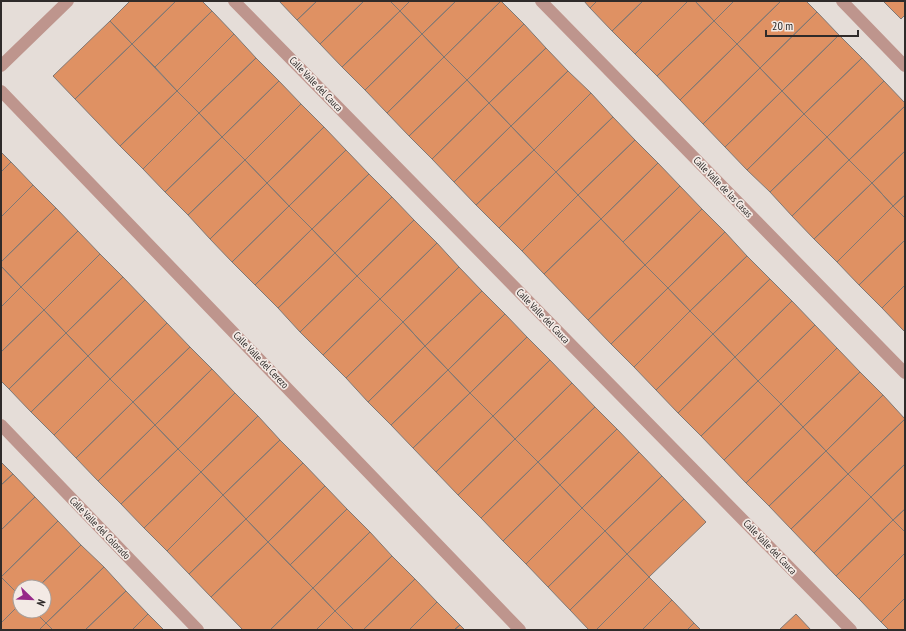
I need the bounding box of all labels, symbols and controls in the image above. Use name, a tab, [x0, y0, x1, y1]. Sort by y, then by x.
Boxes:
scale bar	[766, 12, 858, 38]
text: 20 m	[772, 18, 793, 33]
street label: Calle Valle del Cauca	[286, 54, 346, 114]
street label: Calle Valle de las Casas	[691, 154, 756, 221]
street label: Calle Valle del Cauca	[513, 286, 573, 346]
street label: Calle Valle del Cerezo	[231, 329, 291, 391]
street label: Calle Valle del Colorado	[67, 494, 133, 562]
street label: Calle Valle del Cauca	[740, 517, 800, 577]
north arrow	[12, 579, 52, 619]
text: N	[34, 597, 49, 608]

